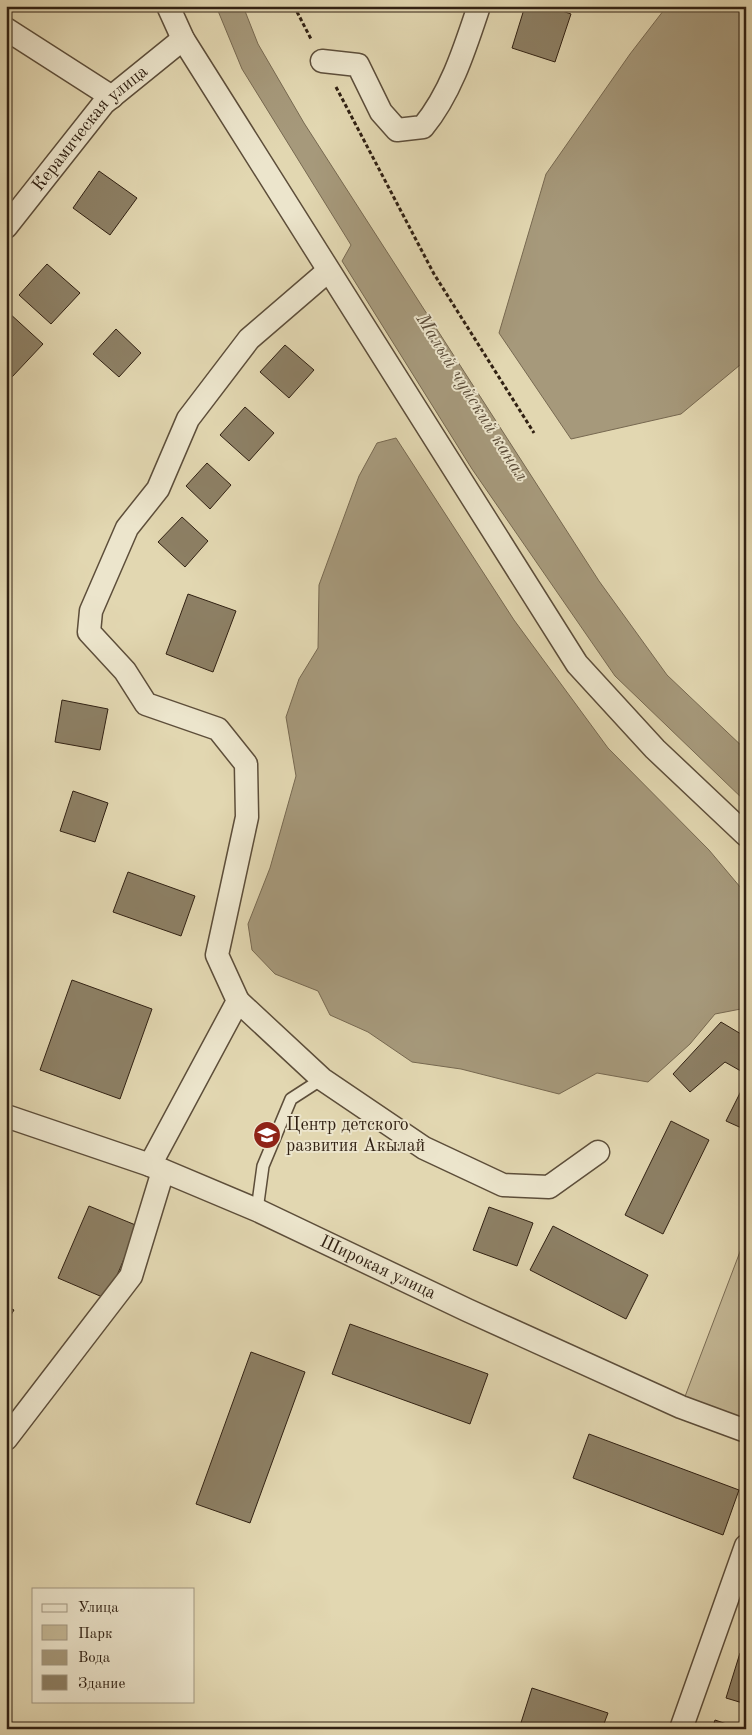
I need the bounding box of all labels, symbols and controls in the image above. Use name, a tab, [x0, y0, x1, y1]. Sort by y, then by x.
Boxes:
street label: Керамическая улица	[29, 62, 151, 195]
water label: Малый чуйский канал	[411, 310, 531, 485]
place label: Центр детского развития Акылай	[286, 1116, 425, 1155]
school or university icon: Центр детского развития Акылай	[252, 1120, 282, 1150]
street label: Широкая улица	[317, 1232, 439, 1303]
legend	[32, 1588, 195, 1702]
text: Улица	[78, 1601, 119, 1616]
text: Парк	[78, 1627, 113, 1642]
text: Вода	[78, 1651, 111, 1666]
text: Здание	[78, 1677, 125, 1692]

